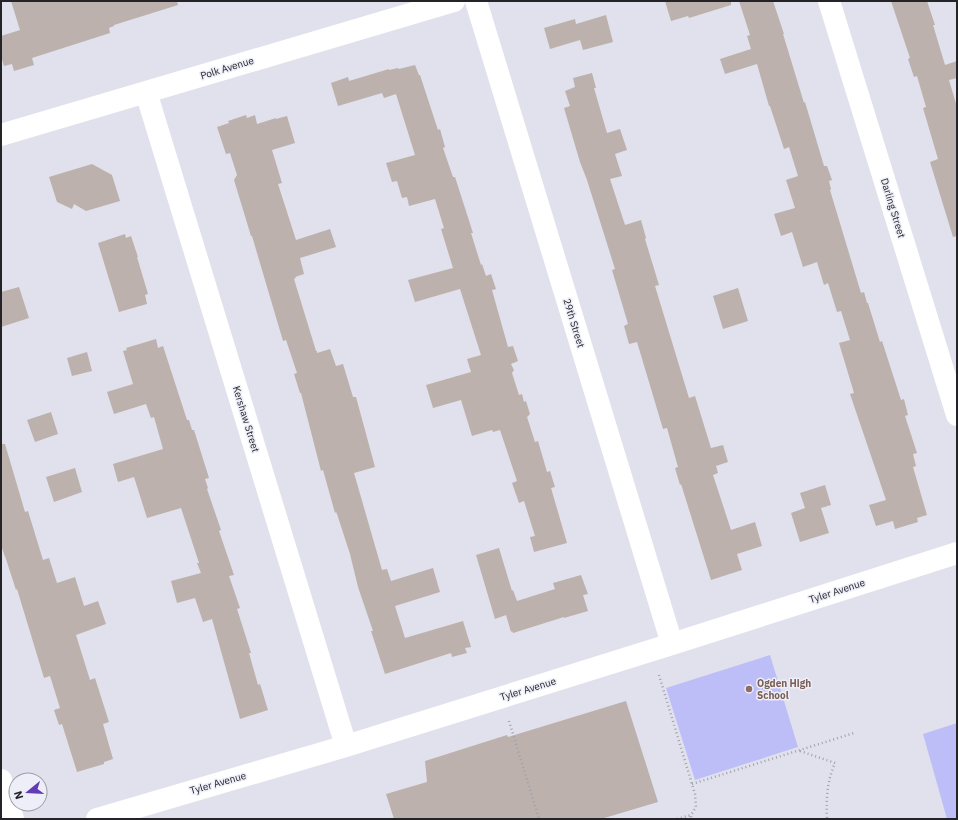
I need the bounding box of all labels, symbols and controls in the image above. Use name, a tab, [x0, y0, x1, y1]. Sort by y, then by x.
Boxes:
street label: Polk Avenue	[199, 54, 256, 82]
street label: Darling Street	[878, 177, 908, 240]
street label: 29th Street	[560, 297, 588, 350]
street label: Kershaw Street	[230, 384, 262, 454]
street label: Tyler Avenue	[807, 576, 867, 606]
street label: Tyler Avenue	[498, 674, 558, 704]
place label: Ogden High School	[757, 677, 811, 702]
marker: Ogden High School	[744, 684, 754, 694]
street label: Tyler Avenue	[188, 769, 248, 797]
north arrow	[8, 772, 48, 812]
text: N	[11, 789, 26, 801]

